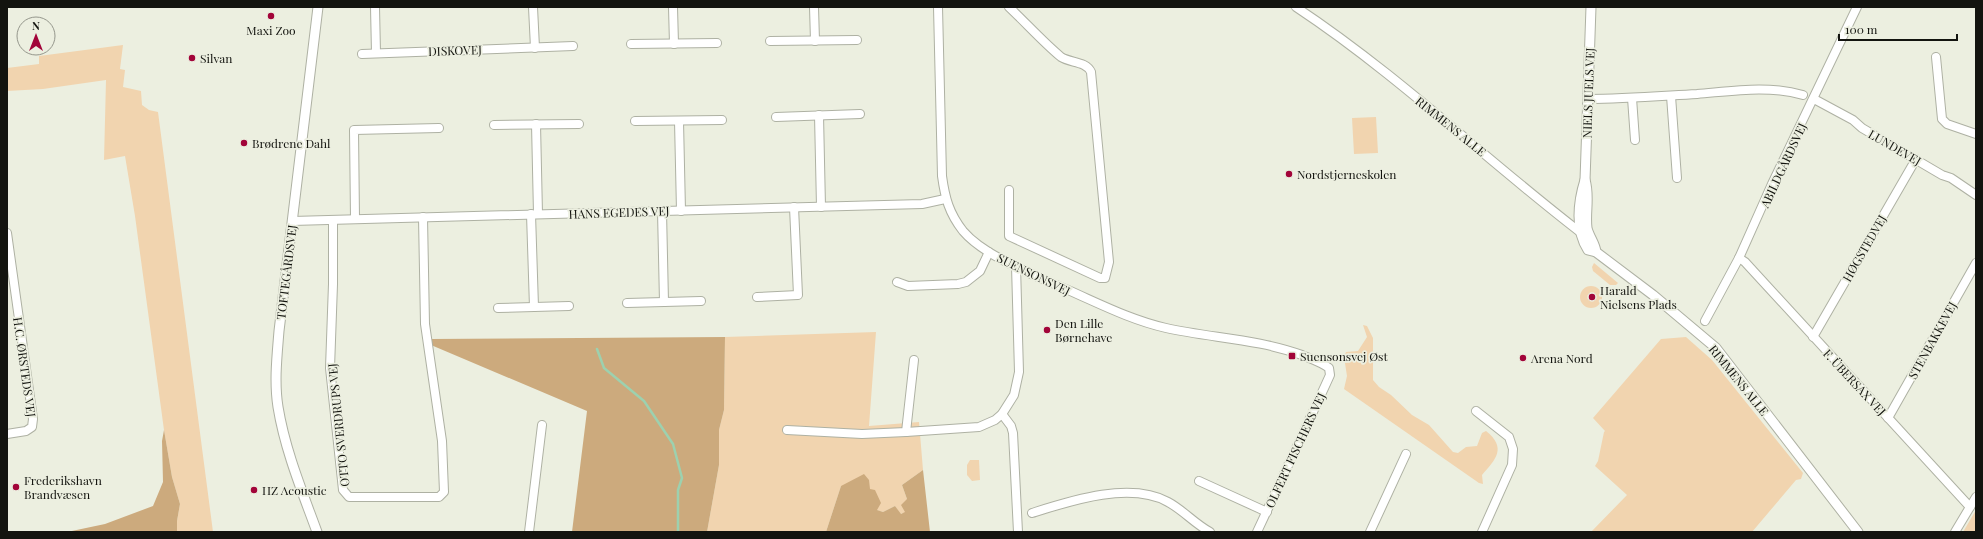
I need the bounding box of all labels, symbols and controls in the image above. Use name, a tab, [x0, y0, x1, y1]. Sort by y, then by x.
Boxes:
marker: Maxi Zoo	[266, 11, 276, 21]
north arrow	[16, 16, 56, 56]
scale bar	[1839, 16, 1957, 42]
text: N	[32, 18, 40, 33]
text: 100 m	[1845, 21, 1878, 37]
place label: Maxi Zoo	[246, 22, 296, 38]
street label: DISKOVEJ	[428, 41, 482, 59]
street label: NIELS JUELS VEJ	[1578, 47, 1598, 139]
place label: Silvan	[200, 50, 232, 66]
marker: Silvan	[187, 53, 197, 63]
street label: RIMMENS ALLE	[1412, 93, 1490, 159]
street label: ABILDGÅRDSVEJ	[1756, 120, 1810, 211]
street label: LUNDEVEJ	[1866, 125, 1924, 169]
place label: Brødrene Dahl	[252, 135, 331, 151]
marker: Brødrene Dahl	[239, 138, 249, 148]
place label: Nordstjerneskolen	[1297, 166, 1396, 182]
marker: Nordstjerneskolen	[1284, 169, 1294, 179]
street label: HANS EGEDES VEJ	[568, 202, 670, 222]
street label: HØGSTEDVEJ	[1838, 212, 1890, 284]
street label: TOFTEGÅRDSVEJ	[272, 224, 300, 320]
street label: SUENSONSVEJ	[995, 249, 1073, 299]
place label: Harald Nielsens Plads	[1600, 282, 1677, 312]
marker: Harald Nielsens Plads	[1587, 292, 1597, 302]
street label: STENBAKKEVEJ	[1904, 298, 1960, 382]
place label: Den Lille Børnehave	[1055, 315, 1112, 345]
street label: H.C. ØRSTEDS VEJ	[10, 316, 40, 418]
marker: Den Lille Børnehave	[1042, 325, 1052, 335]
street label: RIMMENS ALLE	[1706, 341, 1772, 419]
street label: F. ÜBERSAX VEJ	[1820, 345, 1890, 419]
place label: Suensonsvej Øst	[1300, 348, 1388, 364]
place label: Arena Nord	[1530, 350, 1593, 366]
marker: Suensonsvej Øst	[1287, 351, 1297, 361]
marker: Arena Nord	[1518, 353, 1528, 363]
street label: OTTO SVERDRUPS VEJ	[324, 362, 352, 488]
street label: OLFERT FISCHERS VEJ	[1261, 390, 1329, 510]
place label: Frederikshavn Brandvæsen	[24, 472, 102, 502]
marker: Frederikshavn Brandvæsen	[11, 482, 21, 492]
place label: HZ Acoustic	[262, 482, 327, 498]
marker: HZ Acoustic	[249, 485, 259, 495]

